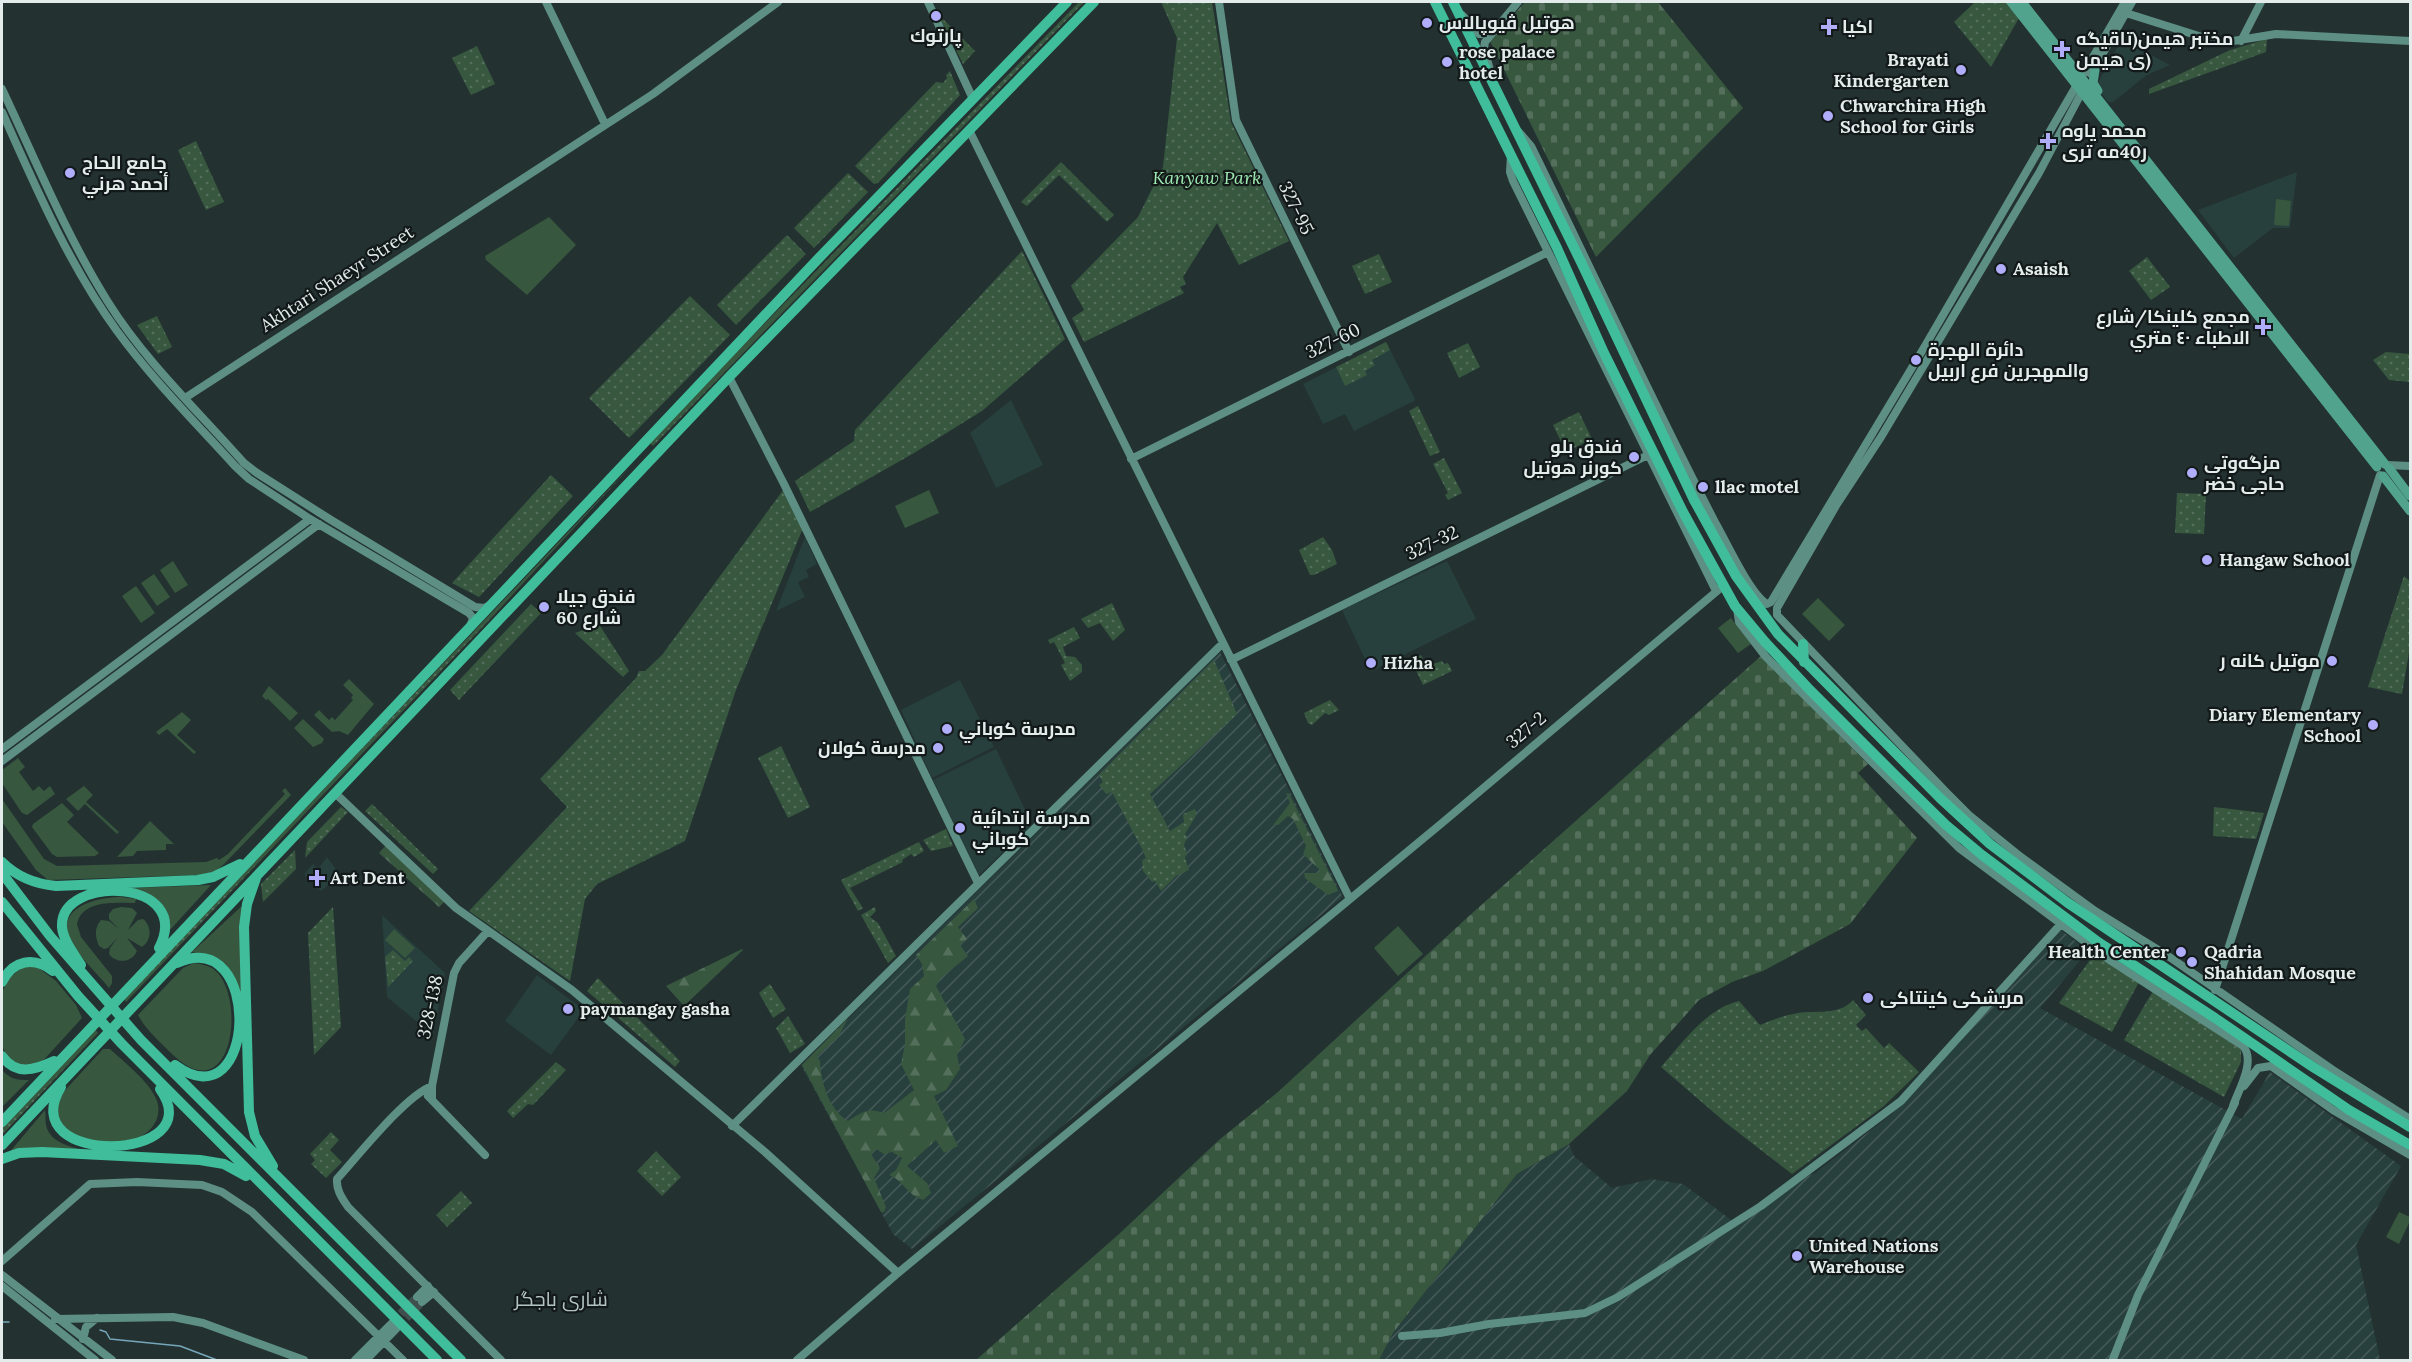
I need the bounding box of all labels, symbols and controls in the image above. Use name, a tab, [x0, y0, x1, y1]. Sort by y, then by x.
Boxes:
marker: پارتوك	[929, 9, 943, 23]
place label: هوتیل ڤیوپالاس	[1439, 11, 1575, 35]
place label: اكيا	[1842, 15, 1873, 38]
marker: هوتیل ڤیوپالاس	[1420, 16, 1434, 30]
marker: اكيا	[1820, 18, 1838, 36]
place label: پارتوك	[910, 24, 962, 48]
place label: مختبر هيمن(تاقیگه ی هیمن)	[2076, 27, 2233, 71]
place label: rose palace hotel	[1459, 40, 1555, 84]
marker: مختبر هيمن(تاقیگه ی هیمن)	[2053, 40, 2071, 58]
place label: Brayati Kindergarten	[1833, 48, 1950, 92]
marker: rose palace hotel	[1440, 55, 1454, 69]
marker: Brayati Kindergarten	[1954, 63, 1968, 77]
place label: Chwarchira High School for Girls	[1840, 94, 1986, 138]
marker: Chwarchira High School for Girls	[1821, 109, 1835, 123]
place label: محمد ياوه ر40مه ترى	[2062, 119, 2147, 163]
marker: محمد ياوه ر40مه ترى	[2039, 132, 2057, 150]
place label: جامع الحاج أحمد هرني	[82, 151, 169, 199]
marker: جامع الحاج أحمد هرني	[63, 166, 77, 180]
park label: Kanyaw Park	[1153, 166, 1261, 189]
street label: 327-95	[1274, 177, 1319, 238]
street label: Akhtari Shaeyr Street	[255, 220, 418, 337]
place label: Asaish	[2013, 257, 2069, 280]
marker: Asaish	[1994, 262, 2008, 276]
place label: مجمع كلينكا/شارع الاطباء ٤٠ متري	[2096, 305, 2250, 352]
street label: 327-60	[1302, 317, 1364, 364]
marker: مجمع كلينكا/شارع الاطباء ٤٠ متري	[2254, 318, 2272, 336]
place label: دائرة الهجرة والمهجرين فرع اربيل	[1928, 338, 2089, 383]
marker: دائرة الهجرة والمهجرين فرع اربيل	[1909, 353, 1923, 367]
place label: فندق بلو كورنر هوتيل	[1523, 435, 1622, 479]
marker: فندق بلو كورنر هوتيل	[1627, 450, 1641, 464]
place label: مزگه‌وتی حاجی خضر	[2203, 451, 2284, 495]
marker: مزگه‌وتی حاجی خضر	[2185, 466, 2199, 480]
place label: llac motel	[1715, 475, 1800, 498]
marker: llac motel	[1696, 480, 1710, 494]
street label: 327-32	[1402, 520, 1462, 565]
place label: Hangaw School	[2219, 548, 2350, 571]
marker: Hangaw School	[2200, 553, 2214, 567]
place label: فندق جيلا شارع 60	[556, 585, 636, 630]
marker: فندق جيلا شارع 60	[537, 600, 551, 614]
place label: موتيل كانه ر	[2219, 649, 2320, 672]
place label: Hizha	[1383, 651, 1434, 674]
marker: موتيل كانه ر	[2325, 654, 2339, 668]
marker: Hizha	[1364, 656, 1378, 670]
place label: Diary Elementary School	[2209, 703, 2361, 747]
street label: 327-2	[1501, 706, 1551, 753]
place label: مدرسة كوباني	[959, 717, 1076, 744]
marker: Diary Elementary School	[2366, 718, 2380, 732]
marker: مدرسة كوباني	[940, 722, 954, 736]
place label: مدرسة كولان	[818, 736, 926, 759]
marker: مدرسة كولان	[931, 741, 945, 755]
place label: مدرسة ابتدائية كوباني	[972, 806, 1090, 854]
marker: مدرسة ابتدائية كوباني	[953, 821, 967, 835]
place label: Art Dent	[330, 866, 405, 889]
marker: Art Dent	[308, 869, 326, 887]
place label: Health Center	[2048, 940, 2169, 963]
place label: Qadria Shahidan Mosque	[2204, 940, 2356, 984]
marker: Health Center	[2174, 945, 2188, 959]
marker: Qadria Shahidan Mosque	[2185, 955, 2199, 969]
street label: 328-138	[412, 973, 448, 1041]
place label: مریشکی کینتاکی	[1880, 986, 2024, 1009]
marker: مریشکی کینتاکی	[1861, 991, 1875, 1005]
place label: paymangay gasha	[580, 997, 730, 1020]
marker: paymangay gasha	[561, 1002, 575, 1016]
place label: United Nations Warehouse	[1809, 1234, 1939, 1278]
marker: United Nations Warehouse	[1790, 1249, 1804, 1263]
district label: شاری باجگر	[513, 1286, 608, 1312]

